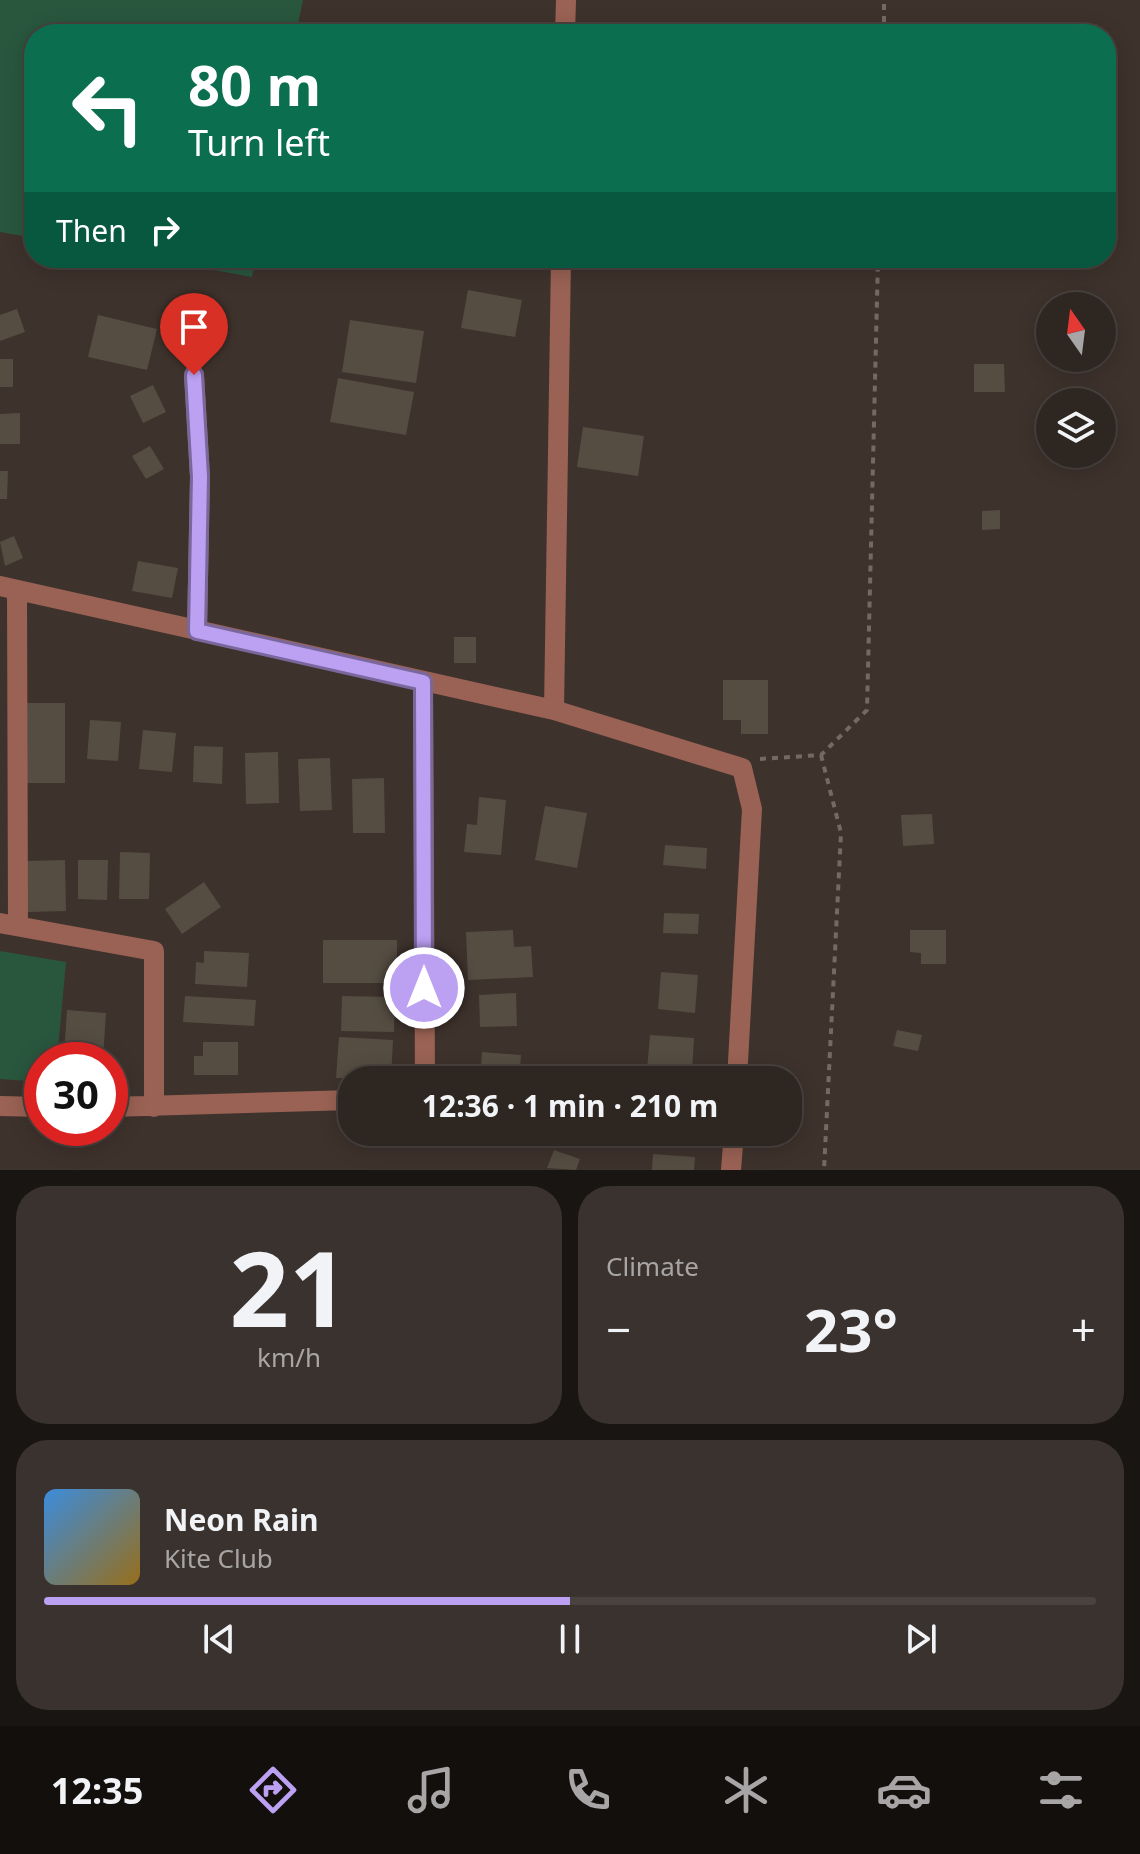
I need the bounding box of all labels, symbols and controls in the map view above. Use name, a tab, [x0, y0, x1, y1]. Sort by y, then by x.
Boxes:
text: 80 m	[188, 46, 321, 122]
icon: left	[56, 56, 160, 160]
text: Turn left	[188, 118, 330, 167]
icon: right	[143, 208, 187, 252]
text: Then	[56, 210, 127, 251]
north arrow	[1036, 292, 1116, 372]
map controls	[1036, 292, 1116, 468]
pin	[160, 293, 228, 375]
icon: arrive	[172, 305, 216, 349]
button: layers	[1036, 388, 1116, 468]
position arrow	[382, 946, 466, 1030]
speed limit sign: 30	[24, 1042, 128, 1146]
text: 12:36 · 1 min · 210 m	[422, 1085, 718, 1126]
text: 21	[230, 1216, 348, 1357]
text: Climate	[606, 1248, 699, 1284]
text: 23°	[804, 1288, 898, 1370]
text: −	[606, 1299, 631, 1359]
text: +	[1071, 1299, 1096, 1359]
text: km/h	[257, 1339, 321, 1375]
text: Neon Rain	[164, 1499, 318, 1540]
text: Kite Club	[164, 1540, 273, 1576]
icon: previous	[197, 1617, 241, 1661]
icon: pause	[548, 1617, 592, 1661]
icon: next	[899, 1617, 943, 1661]
icon: directions	[245, 1762, 301, 1818]
icon: music	[403, 1762, 459, 1818]
icon: phone	[560, 1762, 616, 1818]
icon: climate	[718, 1762, 774, 1818]
icon: car	[876, 1762, 932, 1818]
icon: filters	[1033, 1762, 1089, 1818]
text: 12:35	[51, 1766, 143, 1815]

